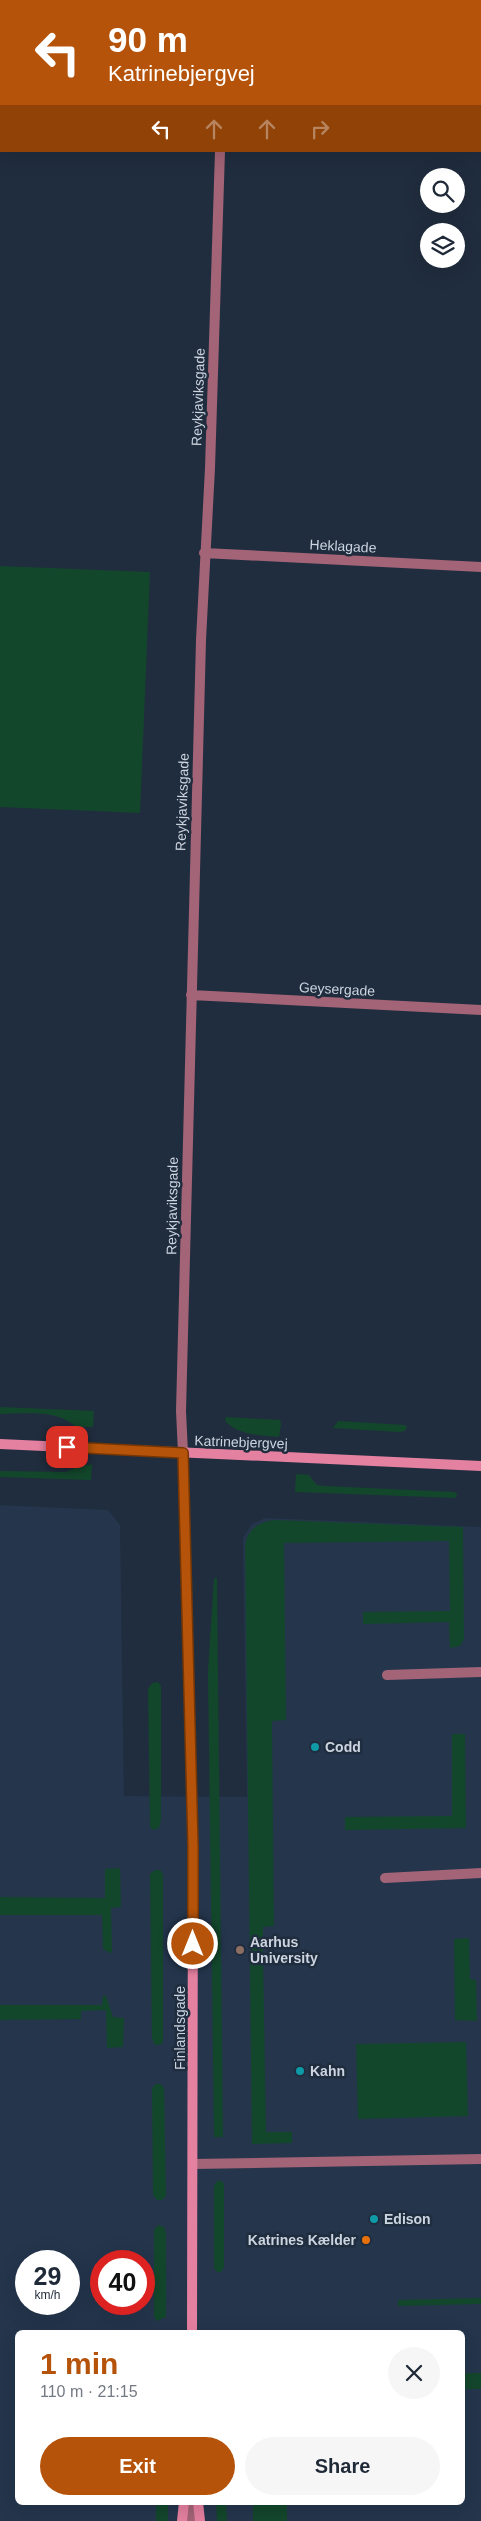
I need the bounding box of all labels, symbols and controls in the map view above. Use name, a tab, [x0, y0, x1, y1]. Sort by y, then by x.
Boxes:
icon: left	[25, 20, 90, 85]
text: 90 m	[108, 20, 188, 59]
text: Katrinebjergvej	[108, 61, 255, 86]
icon: left	[147, 115, 175, 143]
icon: ahead	[200, 115, 228, 143]
icon: ahead	[253, 115, 281, 143]
icon: right	[306, 115, 334, 143]
map controls	[420, 168, 465, 268]
button: search	[420, 168, 465, 213]
button: layers	[420, 223, 465, 268]
street label: Reykjaviksgade	[188, 348, 208, 446]
street label: Heklagade	[309, 536, 377, 556]
street label: Reykjaviksgade	[172, 753, 192, 851]
street label: Geysergade	[298, 979, 376, 999]
street label: Reykjaviksgade	[163, 1157, 181, 1255]
pin	[46, 1426, 88, 1468]
street label: Katrinebjergvej	[194, 1432, 288, 1452]
icon: arrive	[53, 1433, 81, 1461]
place label: Codd	[325, 1739, 361, 1755]
marker: Codd	[309, 1741, 321, 1753]
position arrow	[166, 1917, 218, 1969]
place label: Aarhus University	[250, 1934, 318, 1966]
marker: Aarhus University	[234, 1944, 246, 1956]
street label: Finlandsgade	[172, 1986, 188, 2070]
place label: Kahn	[310, 2063, 345, 2079]
marker: Kahn	[294, 2065, 306, 2077]
place label: Edison	[384, 2211, 431, 2227]
marker: Edison	[368, 2213, 380, 2225]
place label: Katrines Kælder	[248, 2232, 357, 2248]
marker: Katrines Kælder	[360, 2234, 372, 2246]
speed limit sign: 40	[90, 2250, 155, 2315]
text: 29	[34, 2262, 61, 2290]
text: km/h	[34, 2288, 61, 2302]
text: 1 min	[40, 2347, 118, 2380]
button: close	[388, 2347, 440, 2399]
text: 110 m · 21:15	[40, 2383, 138, 2400]
button: Exit	[40, 2437, 235, 2495]
button: Share	[245, 2437, 440, 2495]

